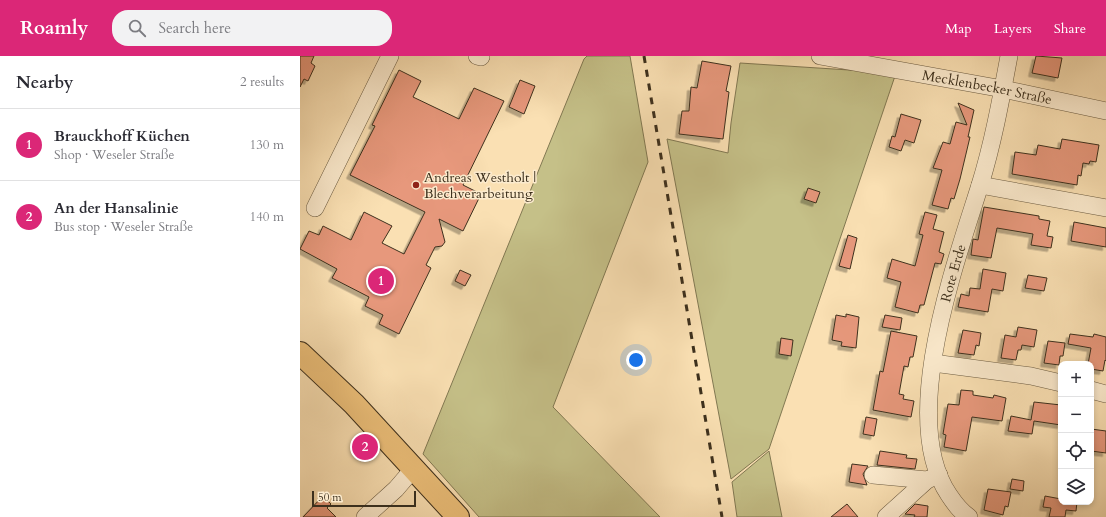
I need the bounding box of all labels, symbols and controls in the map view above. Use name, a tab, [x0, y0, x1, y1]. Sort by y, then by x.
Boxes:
search box	[112, 10, 392, 46]
text: Roamly	[20, 15, 88, 41]
icon: search	[126, 17, 148, 39]
text: Search here	[158, 18, 231, 38]
text: Map	[945, 19, 972, 38]
text: Layers	[994, 19, 1032, 38]
text: Share	[1054, 19, 1086, 38]
street label: Mecklenbecker Straße	[921, 65, 1054, 109]
text: Nearby	[16, 71, 73, 94]
text: 2 results	[240, 73, 284, 91]
text: Brauckhoff Küchen	[54, 126, 190, 146]
text: 1	[26, 136, 32, 154]
text: 130 m	[250, 136, 284, 154]
text: Shop · Weseler Straße	[54, 146, 174, 164]
place label: Andreas Westholt | Blechverarbeitung	[424, 168, 536, 203]
marker: Andreas Westholt | Blechverarbeitung	[411, 180, 421, 190]
text: An der Hansalinie	[54, 198, 179, 218]
text: 2	[26, 208, 32, 226]
text: 140 m	[250, 208, 284, 226]
text: Bus stop · Weseler Straße	[54, 218, 193, 236]
street label: Rote Erde	[936, 242, 970, 304]
pin: 1	[368, 266, 394, 296]
your location	[626, 350, 646, 370]
map controls	[1058, 361, 1094, 505]
button: +	[1058, 361, 1094, 397]
button: −	[1058, 397, 1094, 433]
pin: 2	[352, 432, 378, 462]
button: locate	[1058, 433, 1094, 469]
button: layers	[1058, 469, 1094, 505]
scale bar	[312, 489, 416, 508]
text: 50 m	[318, 490, 342, 505]

